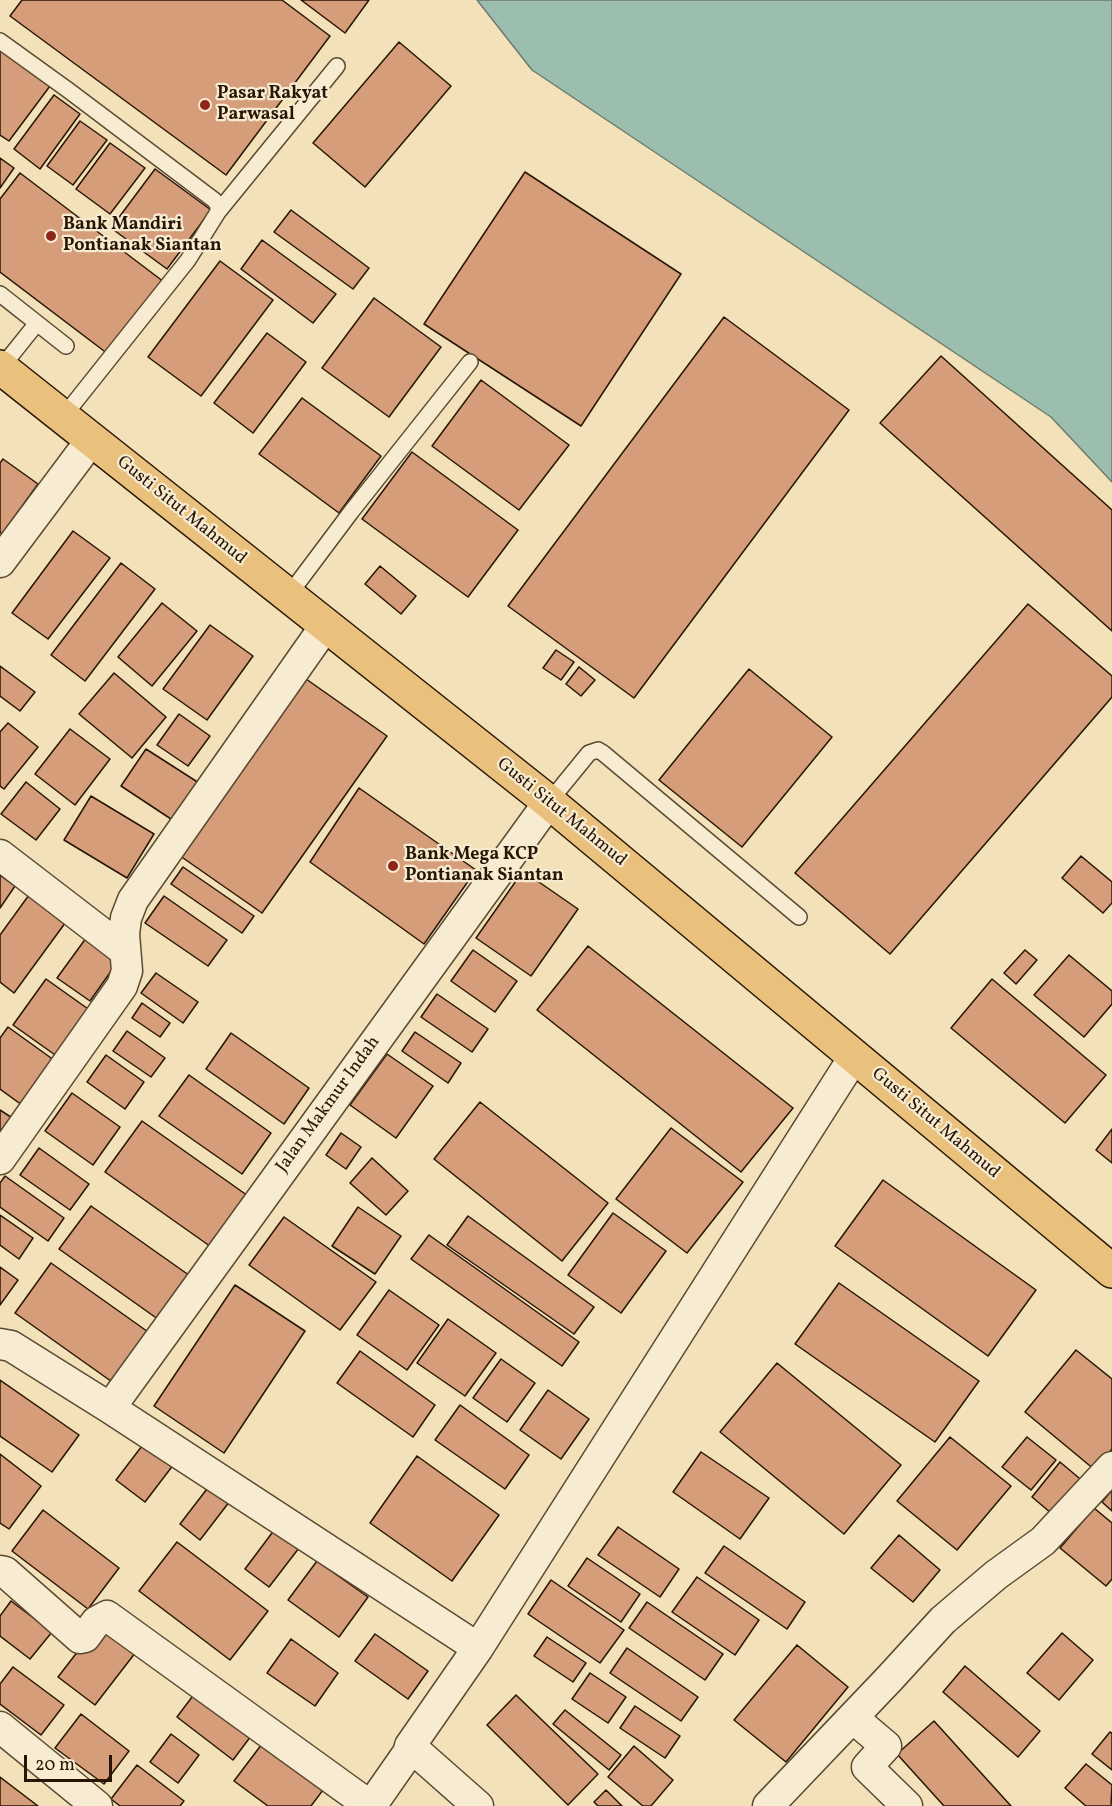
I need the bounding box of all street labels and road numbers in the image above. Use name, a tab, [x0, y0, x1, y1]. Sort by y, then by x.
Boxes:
street label: Gusti Situt Mahmud	[112, 452, 250, 570]
street label: Gusti Situt Mahmud	[492, 754, 630, 872]
street label: Jalan Makmur Indah	[272, 1033, 386, 1177]
street label: Gusti Situt Mahmud	[866, 1064, 1004, 1184]

